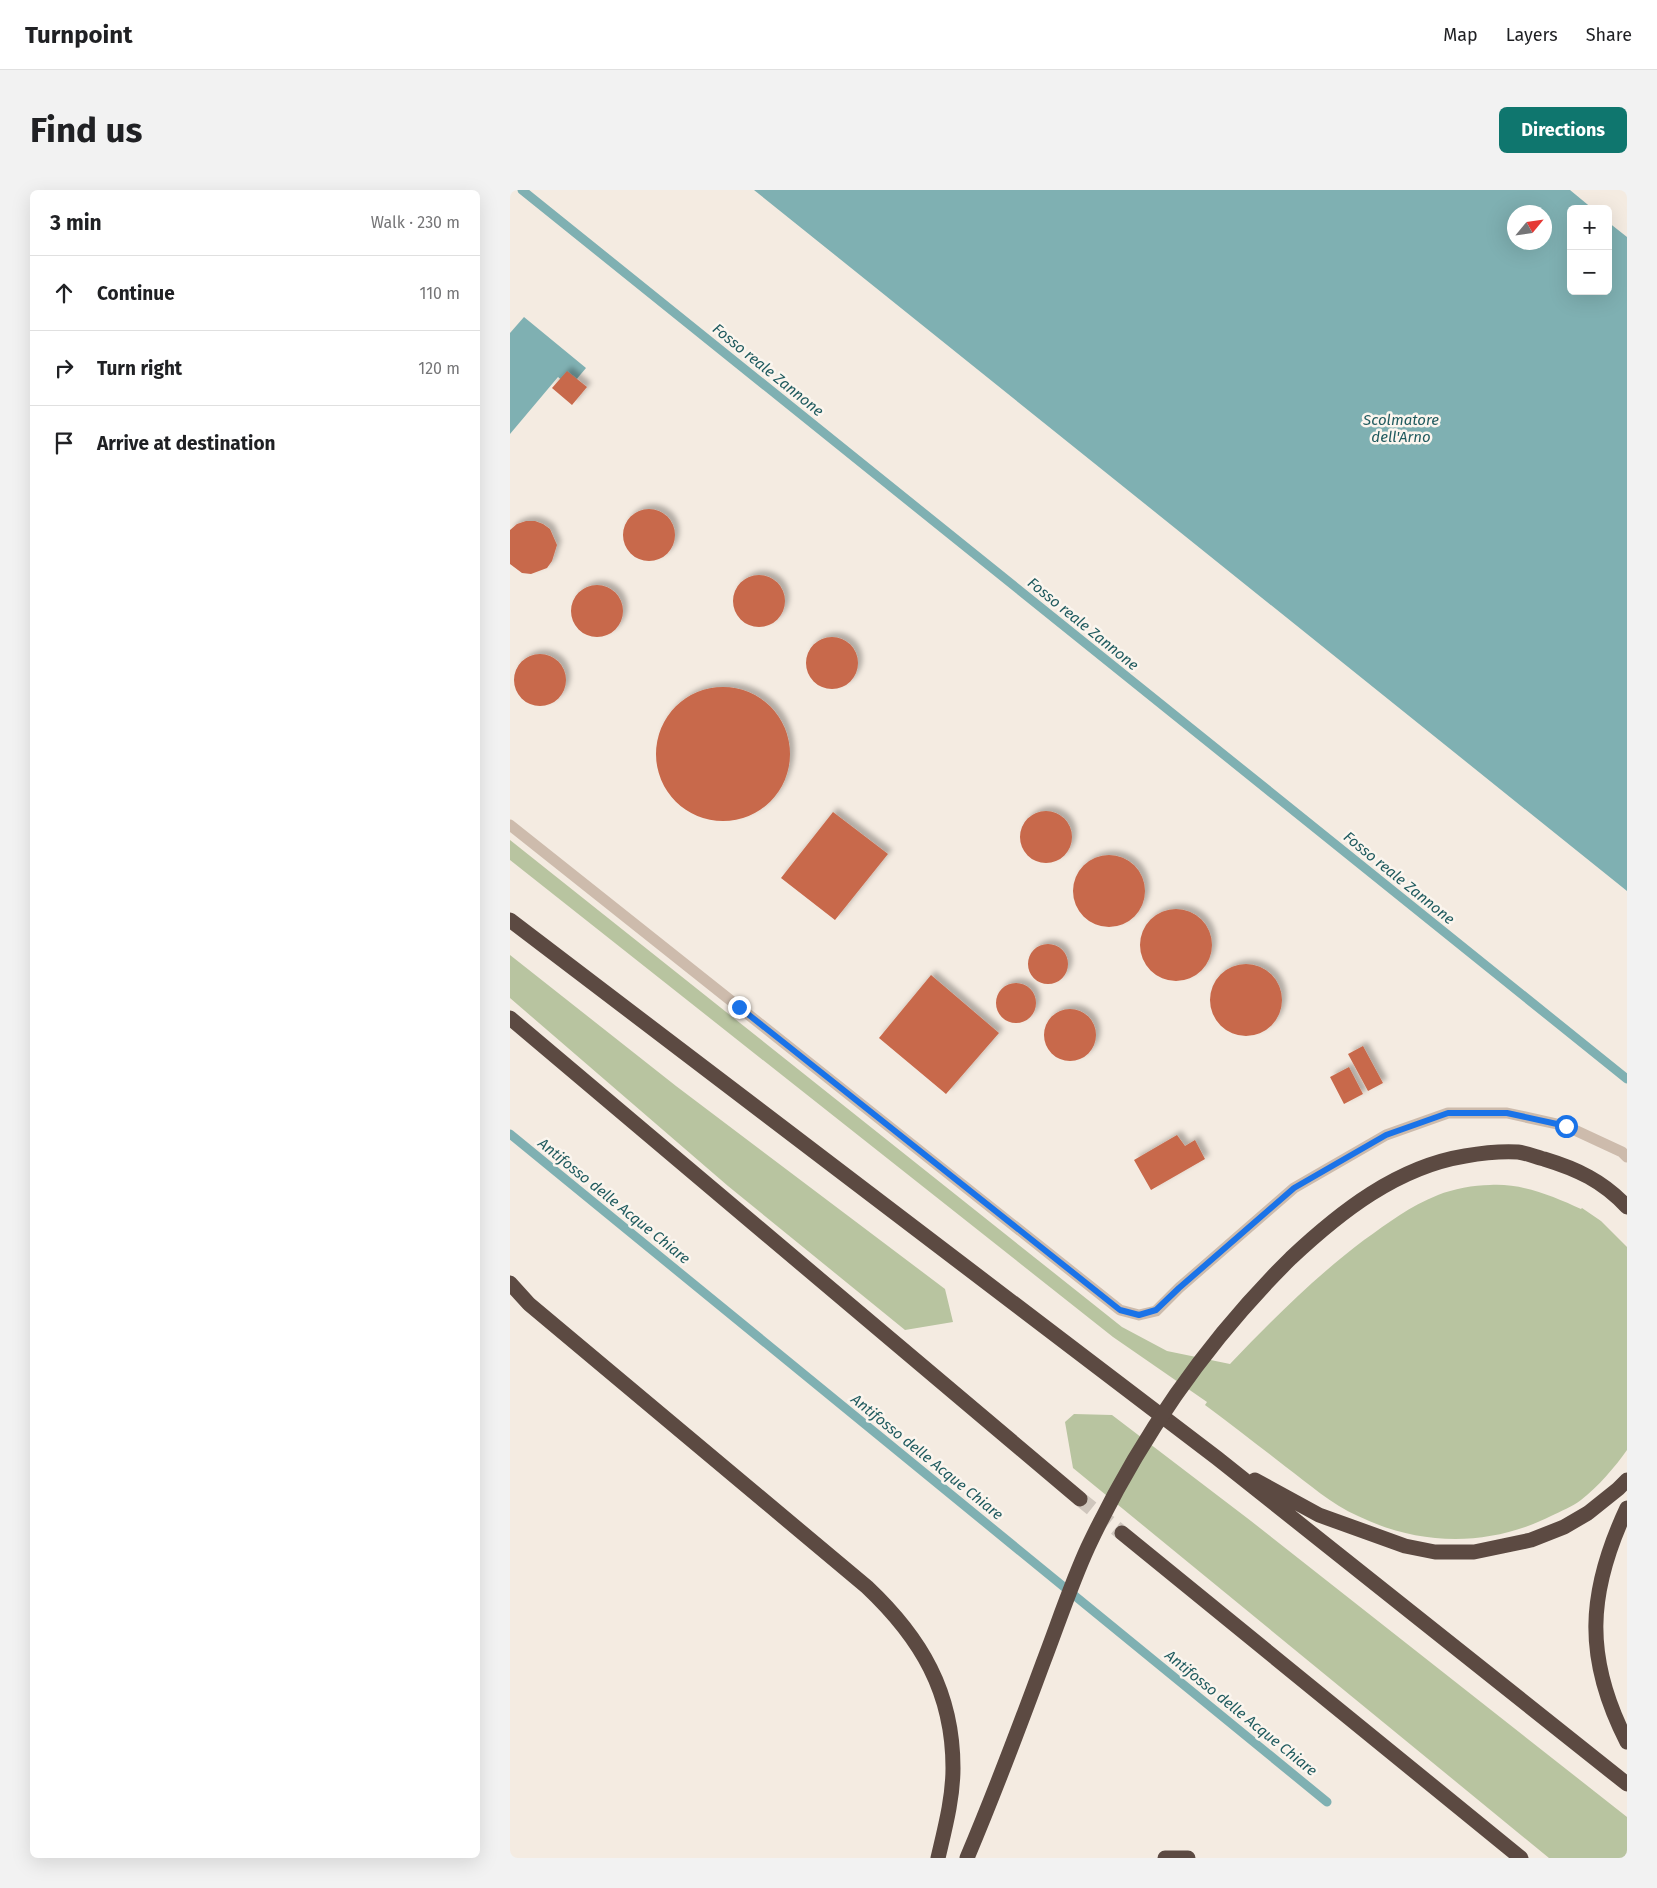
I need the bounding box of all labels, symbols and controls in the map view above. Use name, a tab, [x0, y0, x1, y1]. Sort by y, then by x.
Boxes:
text: Turnpoint	[25, 21, 132, 49]
text: Map	[1443, 24, 1478, 46]
text: Layers	[1506, 24, 1558, 46]
text: Share	[1586, 24, 1632, 46]
button: Directions	[1499, 107, 1627, 153]
text: Find us	[30, 109, 142, 151]
north arrow	[1507, 205, 1552, 250]
map controls	[1567, 205, 1612, 295]
button: +	[1567, 205, 1612, 250]
text: 3 min	[50, 210, 102, 236]
text: Walk · 230 m	[371, 213, 460, 232]
button: −	[1567, 250, 1612, 295]
icon: ahead	[50, 279, 78, 307]
text: Continue	[97, 282, 175, 305]
text: 110 m	[419, 284, 460, 303]
water label: Fosso reale Zannone	[709, 320, 827, 420]
icon: right	[50, 354, 78, 382]
text: Turn right	[97, 357, 182, 380]
text: 120 m	[418, 359, 460, 378]
water label: Scolmatore dell'Arno	[1362, 411, 1439, 446]
icon: arrive	[50, 429, 78, 457]
text: Arrive at destination	[97, 432, 276, 455]
water label: Fosso reale Zannone	[1024, 574, 1142, 674]
water label: Fosso reale Zannone	[1340, 828, 1458, 928]
route end	[728, 996, 751, 1019]
route start	[1555, 1115, 1578, 1138]
water label: Antifosso delle Acque Chiare	[534, 1134, 694, 1268]
water label: Antifosso delle Acque Chiare	[847, 1390, 1007, 1524]
water label: Antifosso delle Acque Chiare	[1161, 1646, 1321, 1780]

